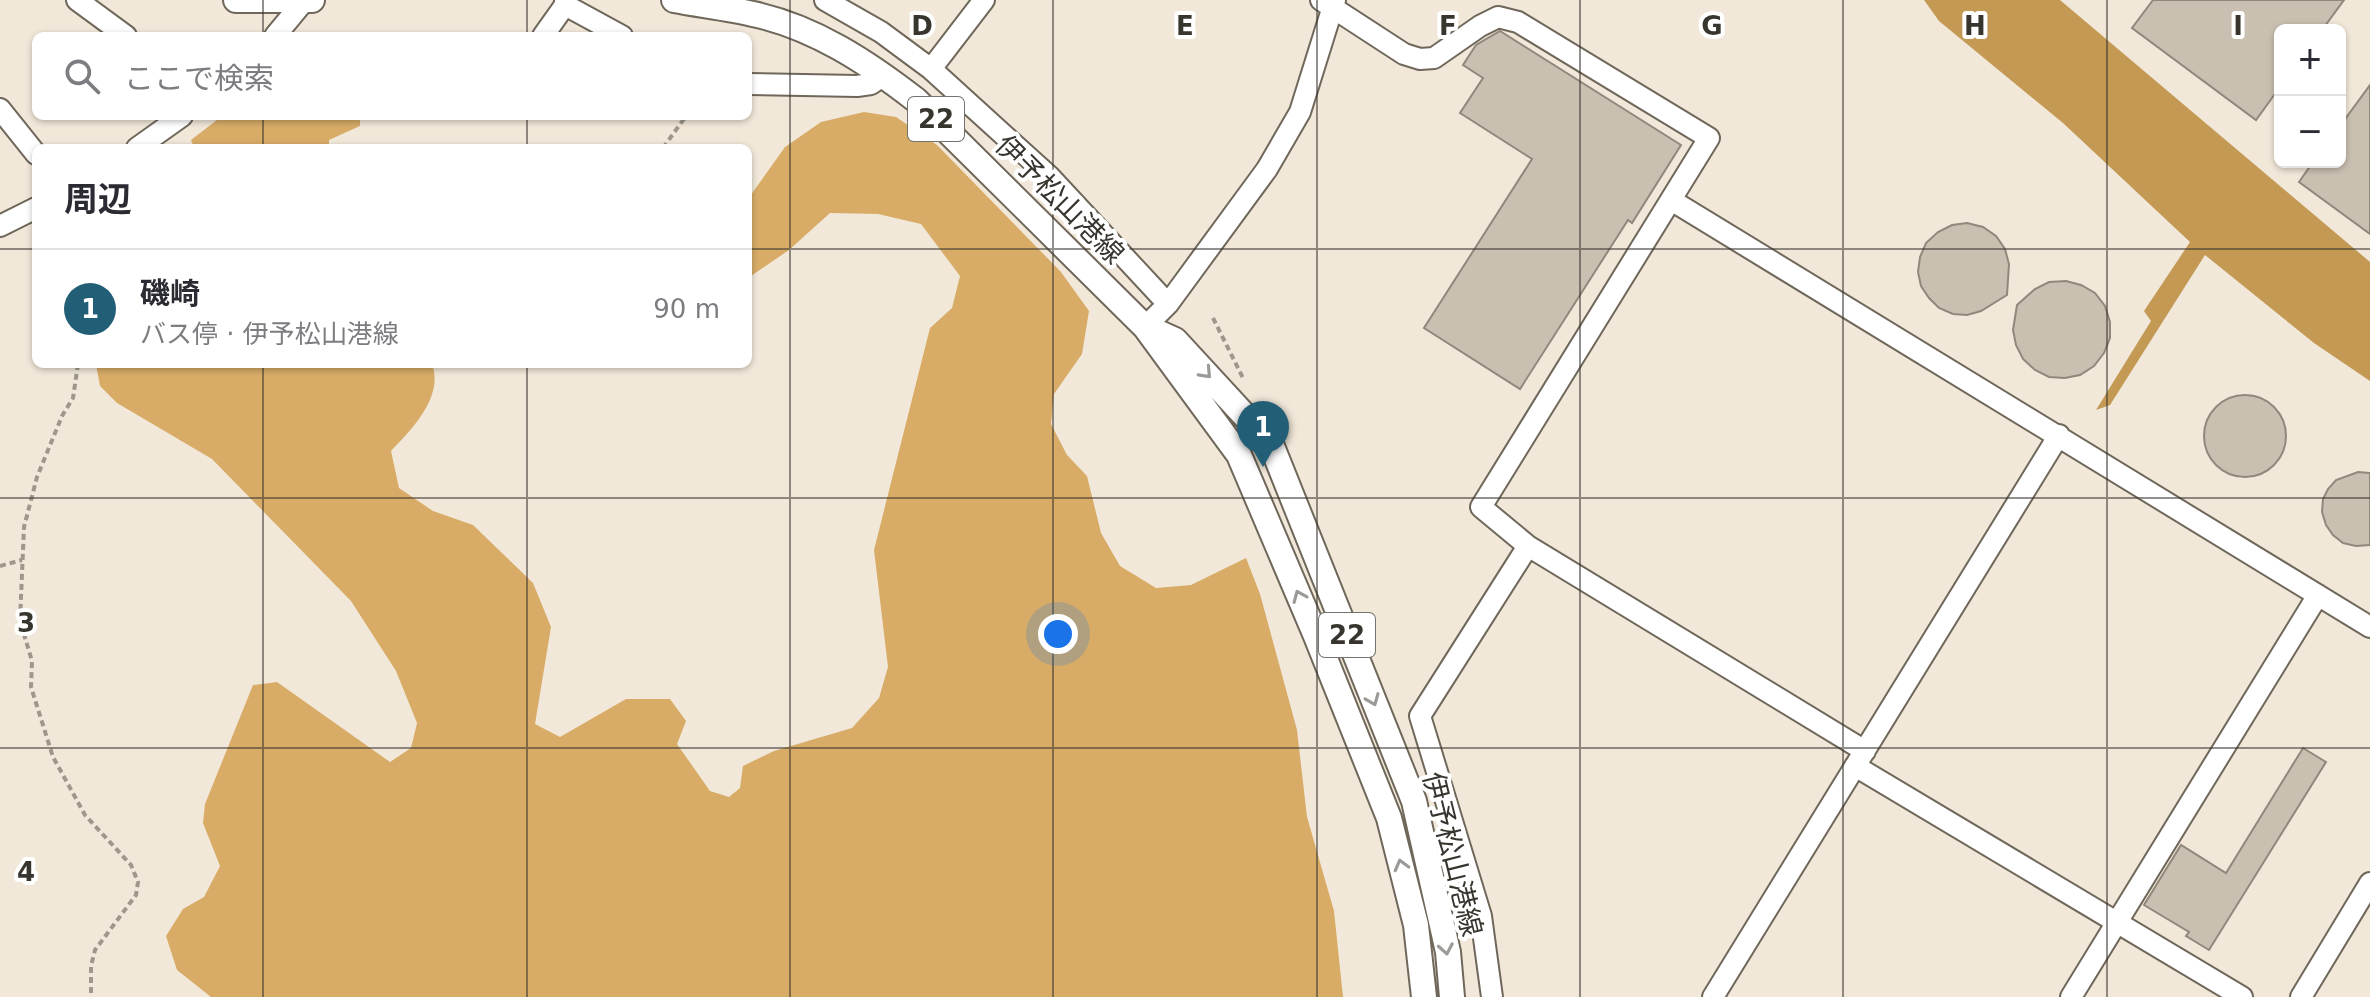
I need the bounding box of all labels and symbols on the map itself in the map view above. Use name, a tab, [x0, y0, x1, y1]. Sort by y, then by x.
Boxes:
text: D	[911, 11, 933, 41]
text: E	[1176, 11, 1194, 41]
text: F	[1439, 11, 1457, 41]
text: G	[1701, 11, 1723, 41]
text: H	[1964, 11, 1986, 41]
text: I	[2233, 11, 2243, 41]
road number: 22	[908, 97, 964, 141]
street label: 伊予松山港線	[989, 128, 1131, 270]
one-way arrow	[1196, 364, 1210, 379]
pin: 1	[1237, 401, 1289, 467]
one-way arrow	[1293, 590, 1309, 604]
text: 3	[17, 608, 35, 638]
road number: 22	[1319, 613, 1375, 657]
your location	[1038, 614, 1078, 654]
one-way arrow	[1364, 692, 1380, 706]
street label: 伊予松山港線	[1416, 769, 1489, 940]
text: 4	[17, 857, 35, 887]
one-way arrow	[1393, 859, 1410, 873]
one-way arrow	[1437, 942, 1454, 956]

